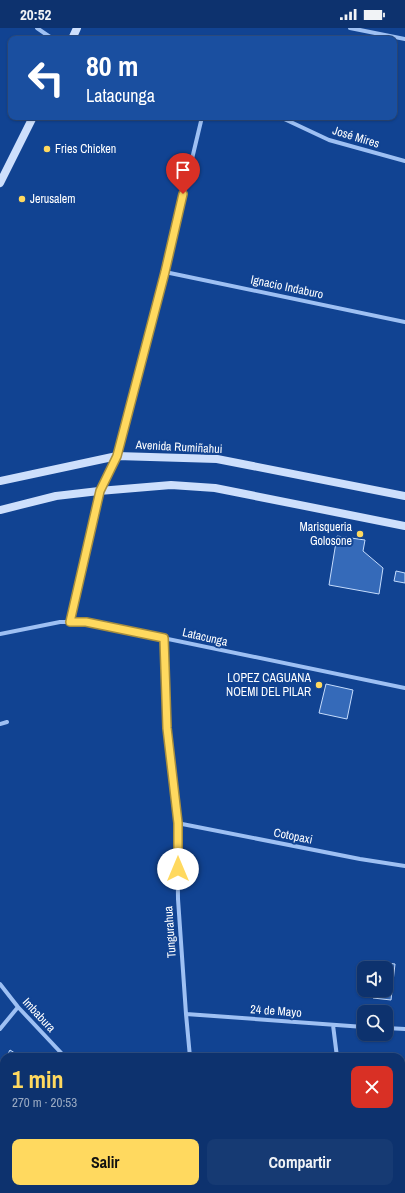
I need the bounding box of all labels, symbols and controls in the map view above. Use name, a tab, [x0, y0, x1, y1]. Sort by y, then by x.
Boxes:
text: 20:52	[20, 4, 51, 25]
text: 80 m	[86, 47, 138, 85]
icon: left	[20, 52, 72, 104]
text: Latacunga	[86, 83, 155, 108]
street label: José Mires	[331, 122, 381, 152]
place label: Fries Chicken	[55, 141, 116, 157]
marker: Fries Chicken	[42, 144, 52, 154]
pin	[166, 153, 200, 194]
icon: arrive	[172, 159, 194, 181]
place label: Jerusalem	[30, 191, 75, 207]
marker: Jerusalem	[17, 194, 27, 204]
street label: Ignacio Indaburo	[249, 271, 325, 303]
street label: Avenida Rumiñahui	[134, 437, 223, 457]
place label: Marisqueria Golosone	[299, 519, 353, 549]
marker: Marisqueria Golosone	[355, 529, 365, 539]
street label: Latacunga	[181, 624, 230, 650]
place label: LOPEZ CAGUANA NOEMI DEL PILAR	[226, 670, 311, 700]
marker: LOPEZ CAGUANA NOEMI DEL PILAR	[314, 680, 324, 690]
street label: Cotopaxi	[272, 824, 314, 848]
position arrow	[157, 848, 199, 890]
street label: Tungurahua	[160, 905, 180, 959]
map controls	[357, 961, 393, 1041]
button: sound	[357, 961, 393, 997]
street label: Imbabura	[19, 994, 59, 1036]
street label: 24 de Mayo	[250, 1001, 302, 1021]
button: search	[357, 1005, 393, 1041]
text: 1 min	[12, 1063, 63, 1095]
button: close	[351, 1066, 393, 1108]
text: 270 m · 20:53	[12, 1094, 77, 1111]
button: Salir	[12, 1139, 199, 1185]
button: Compartir	[207, 1139, 393, 1185]

